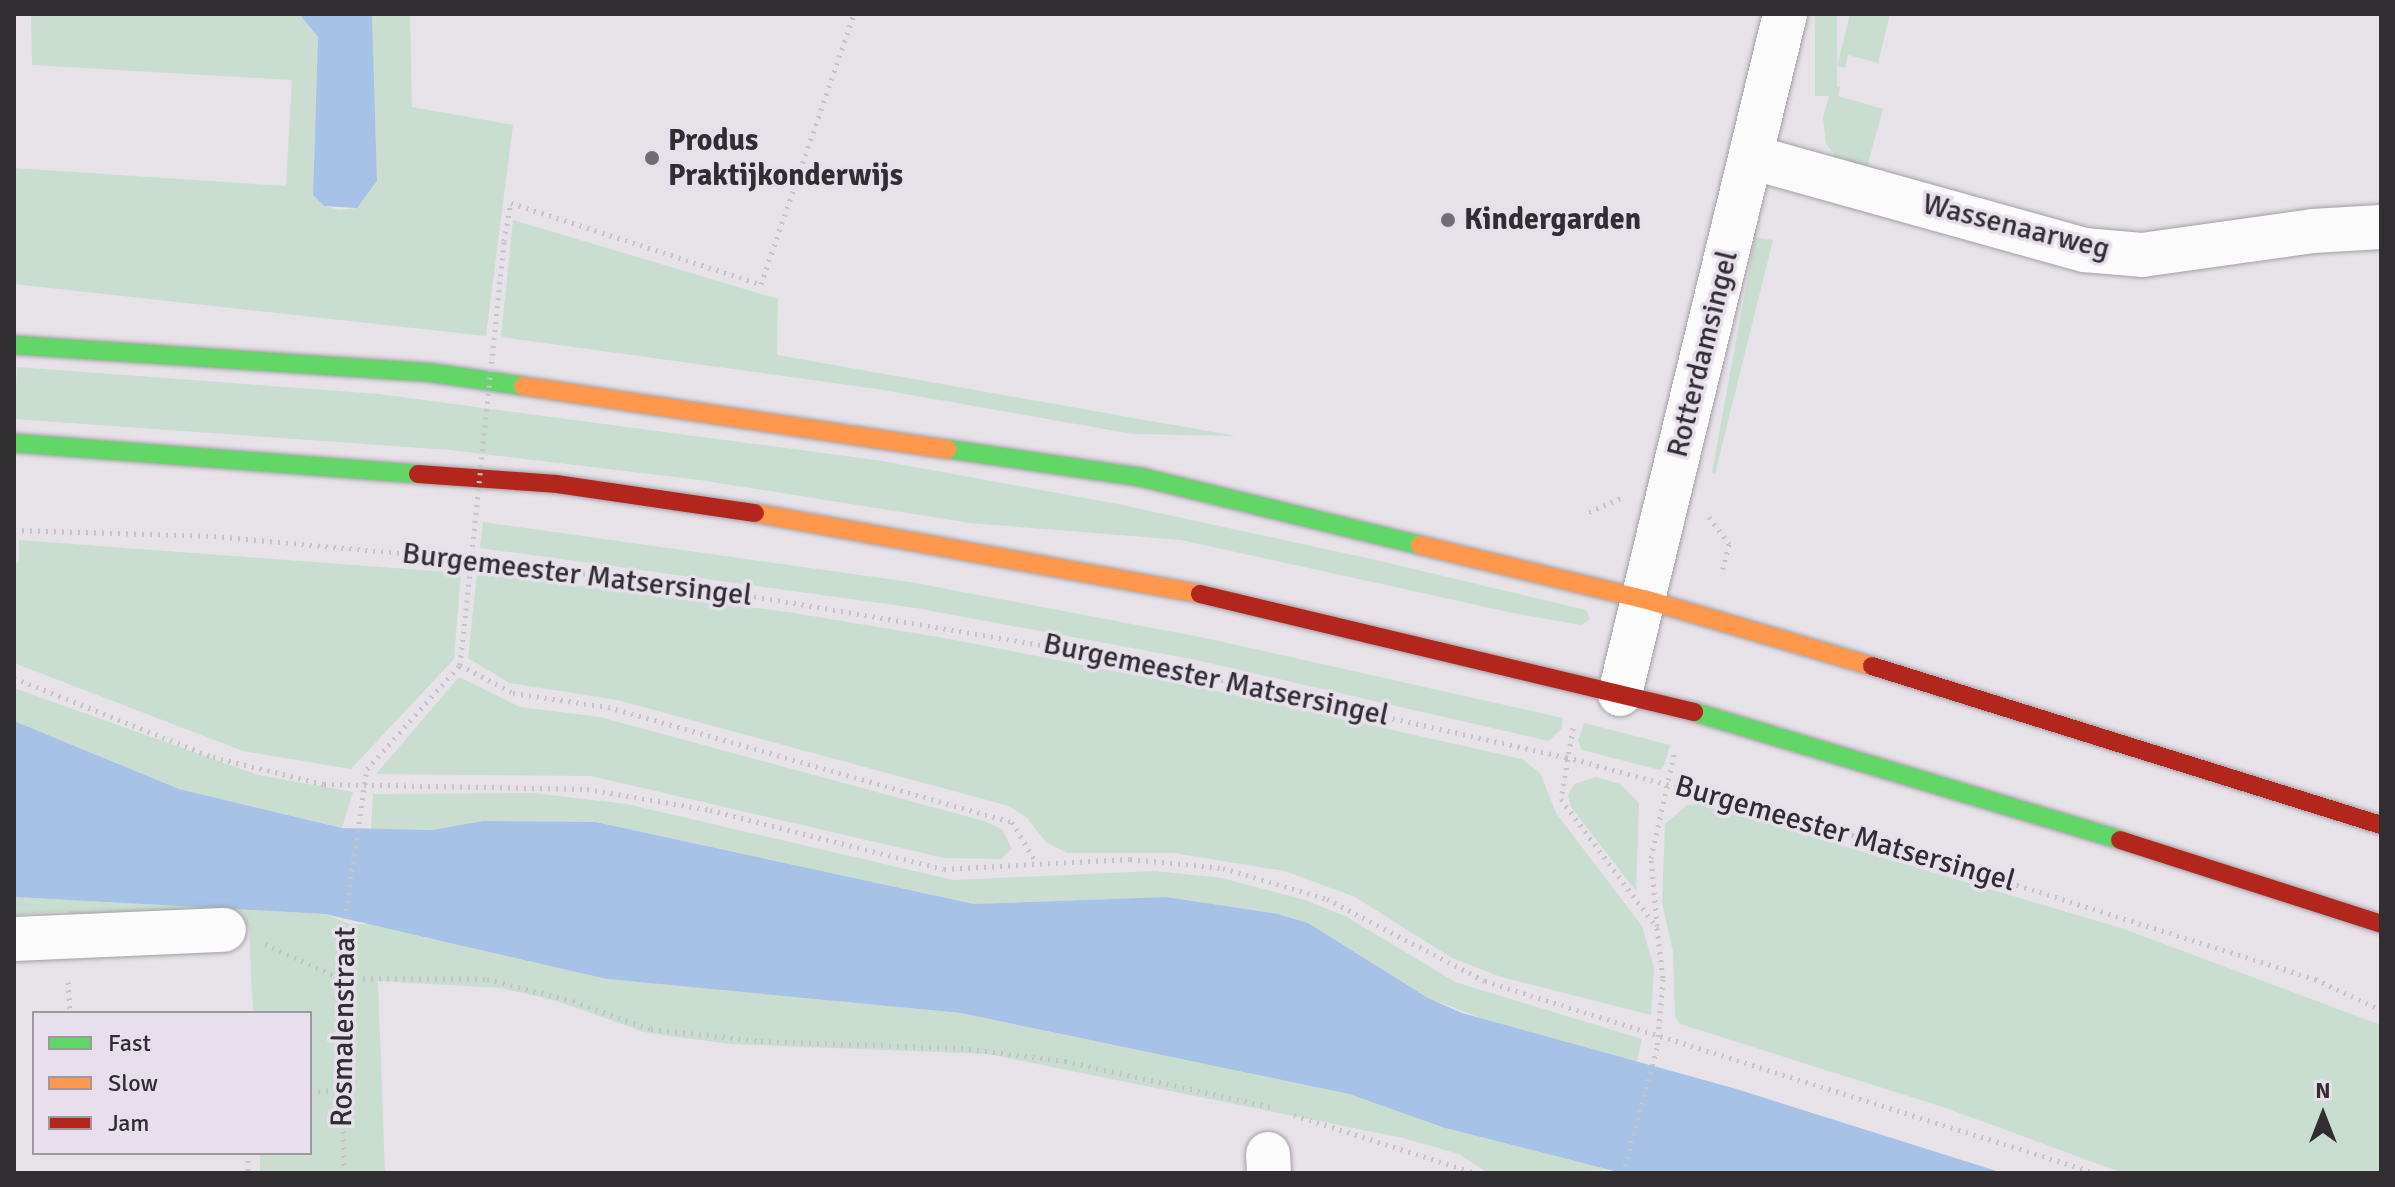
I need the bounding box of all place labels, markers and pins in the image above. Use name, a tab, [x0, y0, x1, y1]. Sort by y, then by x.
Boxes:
place label: Produs Praktijkonderwijs	[668, 123, 903, 194]
marker: Produs Praktijkonderwijs	[643, 149, 661, 167]
place label: Kindergarden	[1464, 202, 1641, 238]
marker: Kindergarden	[1439, 211, 1457, 229]

